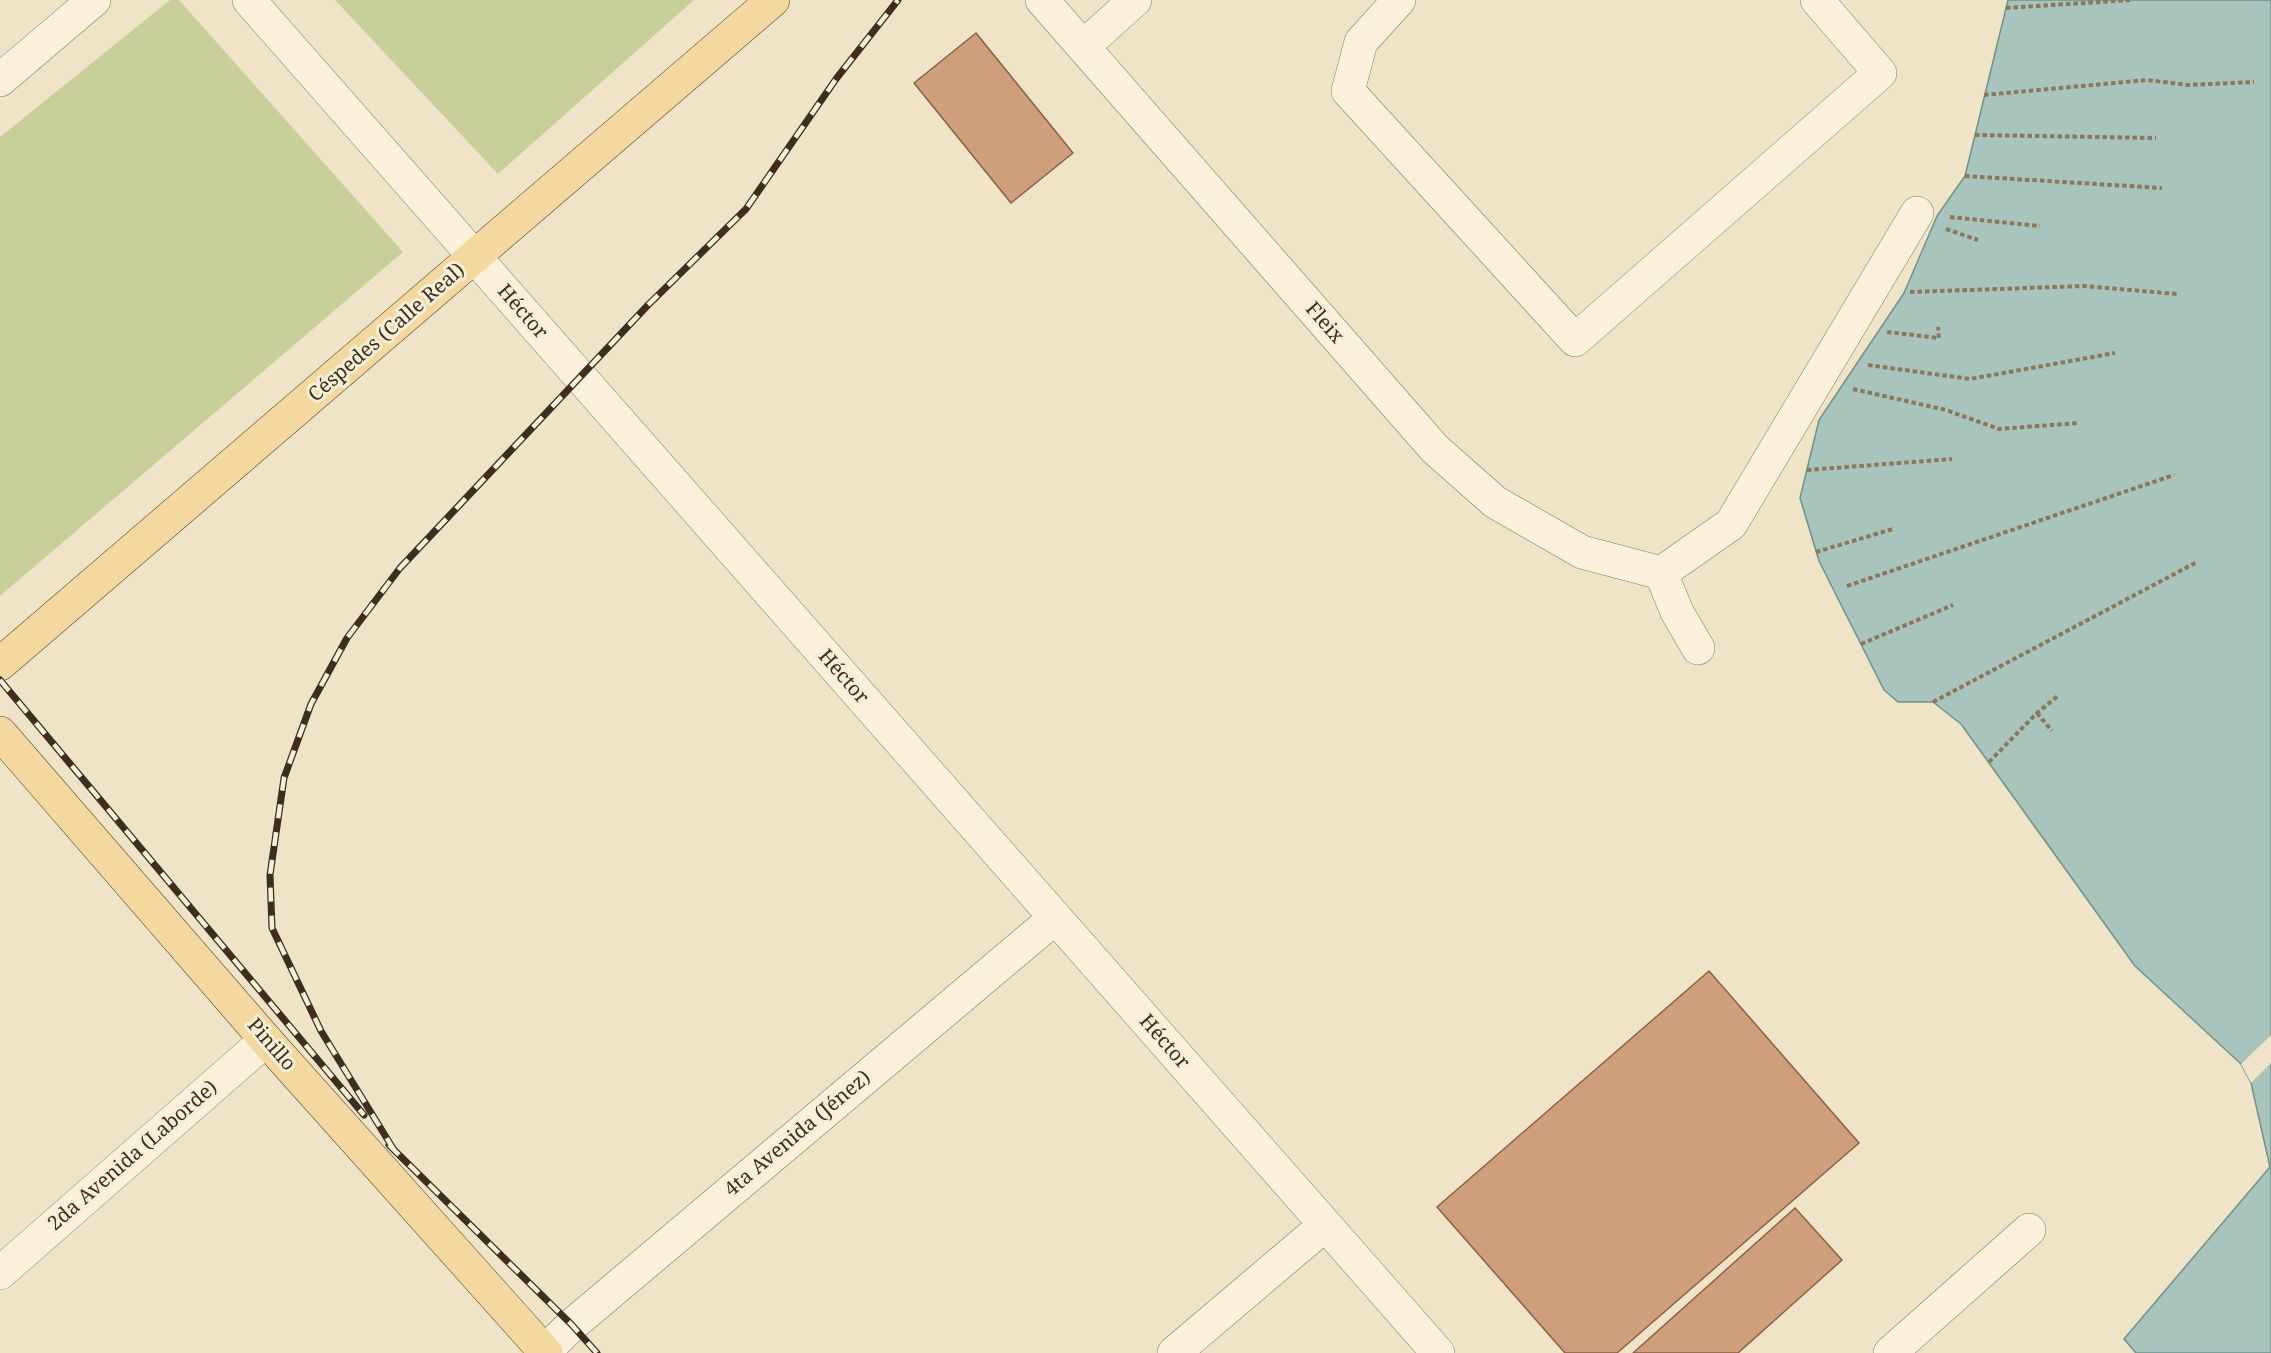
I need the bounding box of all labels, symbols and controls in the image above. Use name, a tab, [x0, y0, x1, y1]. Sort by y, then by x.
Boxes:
street label: Céspedes (Calle Real)	[304, 259, 470, 407]
street label: Héctor	[492, 280, 552, 344]
street label: Fleix	[1300, 298, 1348, 348]
street label: Héctor	[813, 645, 873, 709]
street label: Héctor	[1134, 1010, 1194, 1074]
street label: Pinillo	[242, 1014, 300, 1076]
street label: 4ta Avenida (Jénez)	[720, 1066, 876, 1202]
street label: 2da Avenida (Laborde)	[43, 1076, 223, 1236]

